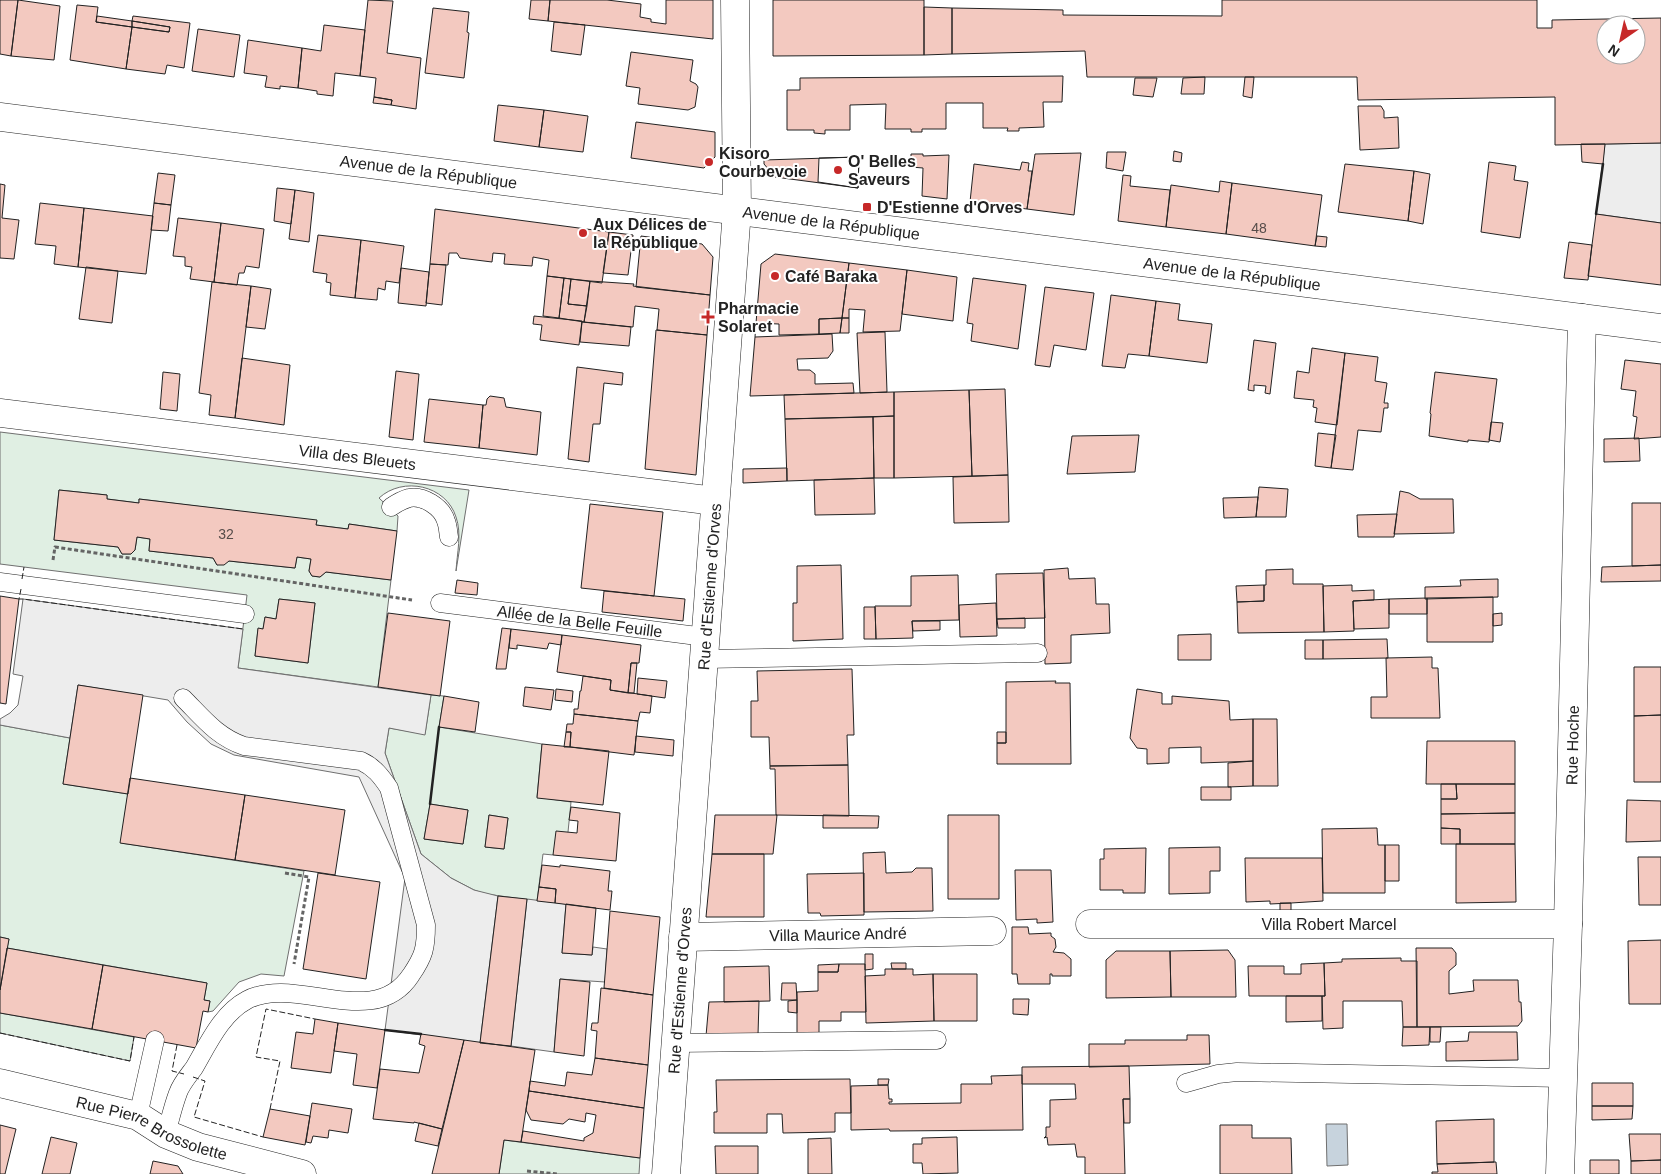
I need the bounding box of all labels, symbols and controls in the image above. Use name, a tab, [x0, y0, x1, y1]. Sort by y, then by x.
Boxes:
north arrow	[1596, 15, 1646, 65]
text: N	[1605, 41, 1622, 60]
place label: Kisoro Courbevoie	[719, 145, 807, 180]
street label: Avenue de la République	[339, 152, 518, 192]
place label: O' Belles Saveurs	[848, 153, 916, 188]
marker: Kisoro Courbevoie	[703, 156, 715, 168]
marker: O' Belles Saveurs	[832, 164, 844, 176]
place label: D'Estienne d'Orves	[877, 199, 1023, 216]
marker: D'Estienne d'Orves	[861, 201, 873, 213]
street label: Avenue de la République	[742, 203, 921, 243]
place label: Aux Délices de la République	[593, 216, 707, 251]
house number: 48	[1251, 220, 1267, 236]
marker: Aux Délices de la République	[577, 227, 589, 239]
street label: Avenue de la République	[1142, 254, 1322, 294]
place label: Café Baraka	[785, 268, 878, 285]
marker: Café Baraka	[769, 270, 781, 282]
place label: Pharmacie Solaret	[718, 300, 799, 335]
marker: Pharmacie Solaret	[702, 311, 714, 323]
street label: Villa des Bleuets	[298, 442, 417, 473]
street label: Rue d'Estienne d'Orves	[695, 503, 724, 671]
house number: 32	[218, 526, 234, 542]
street label: Allée de la Belle Feuille	[496, 602, 664, 640]
street label: Rue Hoche	[1563, 705, 1582, 785]
street label: Rue d'Estienne d'Orves	[665, 907, 695, 1075]
street label: Villa Robert Marcel	[1262, 916, 1396, 933]
street label: Villa Maurice André	[769, 925, 907, 944]
street label: Rue Pierre Brossolette	[74, 1093, 229, 1163]

